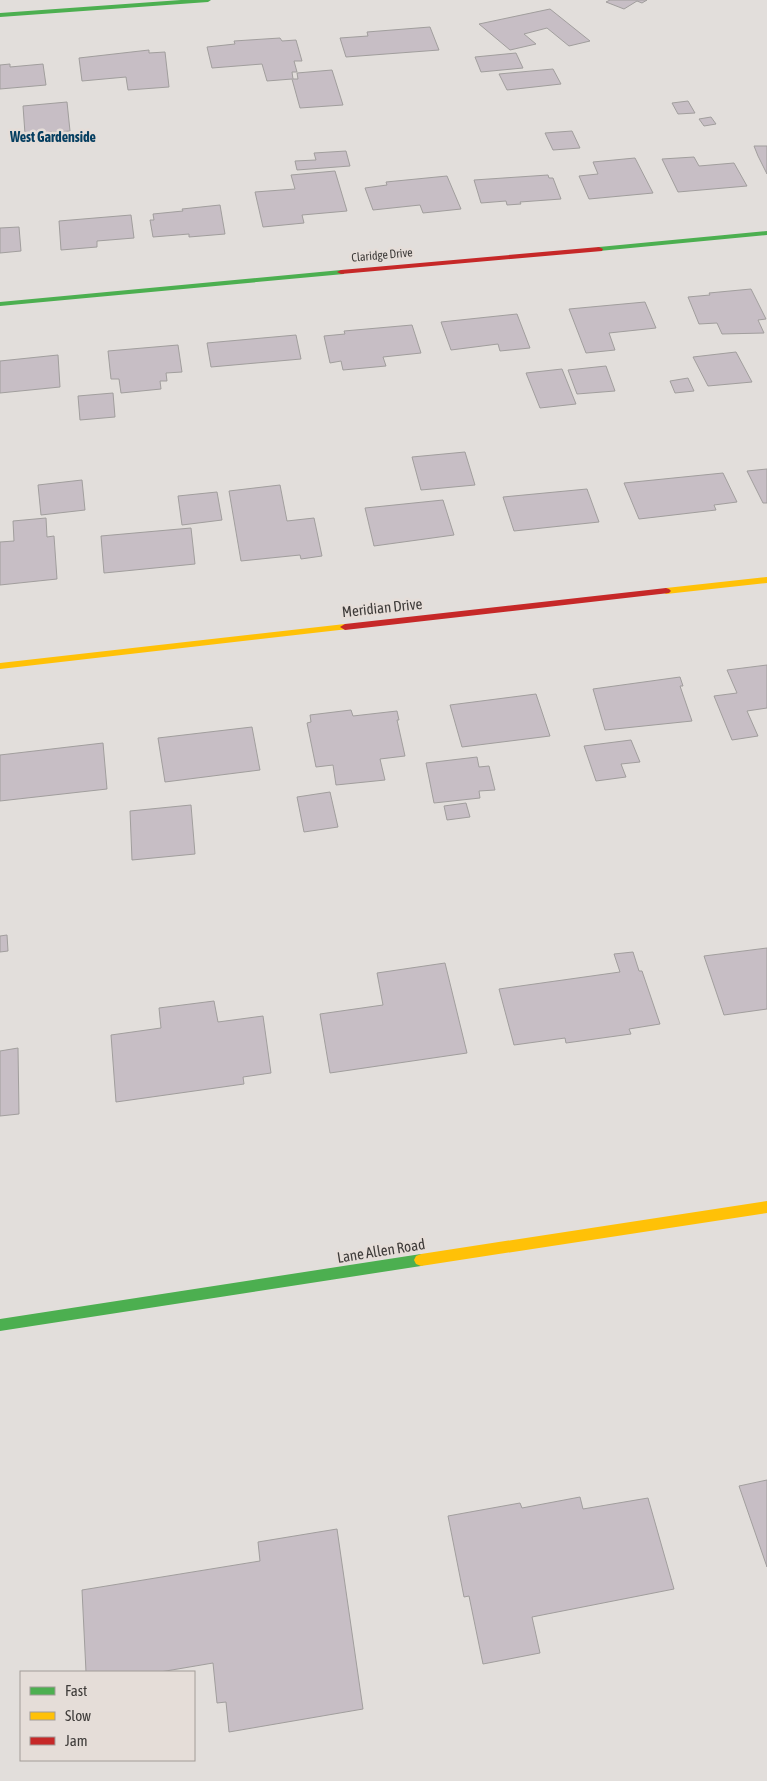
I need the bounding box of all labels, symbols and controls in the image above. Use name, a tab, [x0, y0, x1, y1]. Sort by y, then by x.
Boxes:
district label: West Gardenside	[9, 129, 96, 145]
street label: Claridge Drive	[351, 245, 413, 265]
street label: Meridian Drive	[341, 595, 423, 620]
street label: Lane Allen Road	[336, 1235, 426, 1266]
legend	[20, 1671, 195, 1761]
text: Fast	[65, 1682, 87, 1699]
text: Slow	[65, 1707, 91, 1724]
text: Jam	[65, 1732, 88, 1749]

